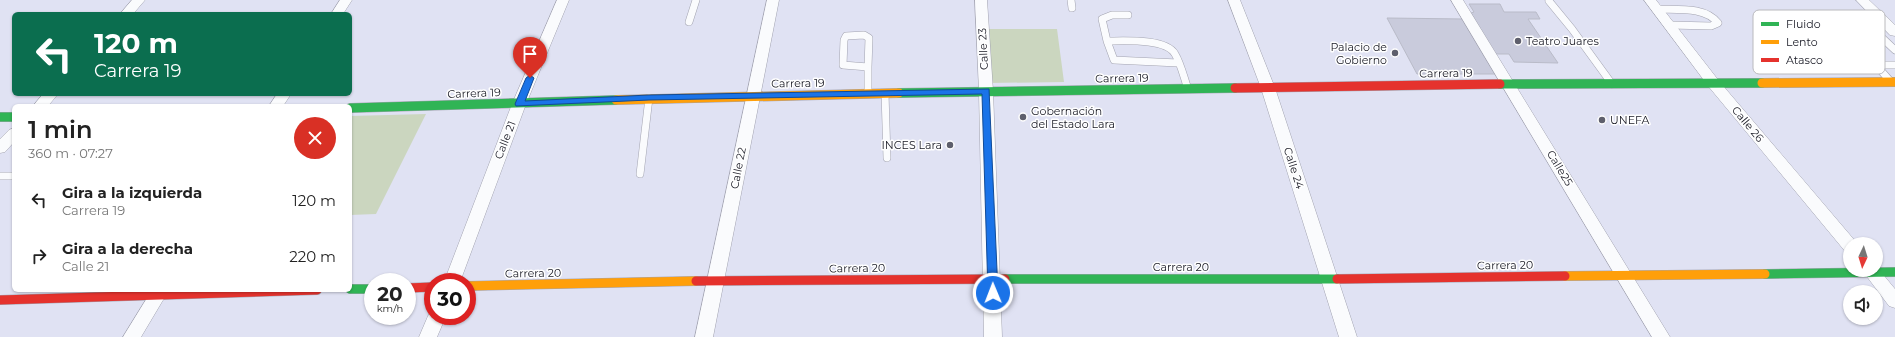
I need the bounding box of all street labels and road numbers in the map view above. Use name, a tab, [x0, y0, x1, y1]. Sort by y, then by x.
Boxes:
street label: Calle 23	[975, 28, 991, 70]
street label: Carrera 19	[1419, 66, 1473, 80]
street label: Carrera 19	[1095, 71, 1149, 85]
street label: Carrera 19	[771, 76, 825, 90]
street label: Carrera 19	[447, 85, 501, 101]
street label: Calle 26	[1729, 103, 1767, 145]
street label: Calle 21	[491, 119, 519, 161]
street label: Calle 24	[1281, 145, 1308, 191]
street label: Calle 22	[727, 146, 749, 190]
street label: Calle25	[1544, 148, 1576, 188]
street label: Carrera 20	[1477, 258, 1533, 272]
street label: Carrera 20	[1153, 260, 1209, 274]
street label: Carrera 20	[829, 261, 885, 275]
street label: Carrera 20	[505, 266, 561, 280]

